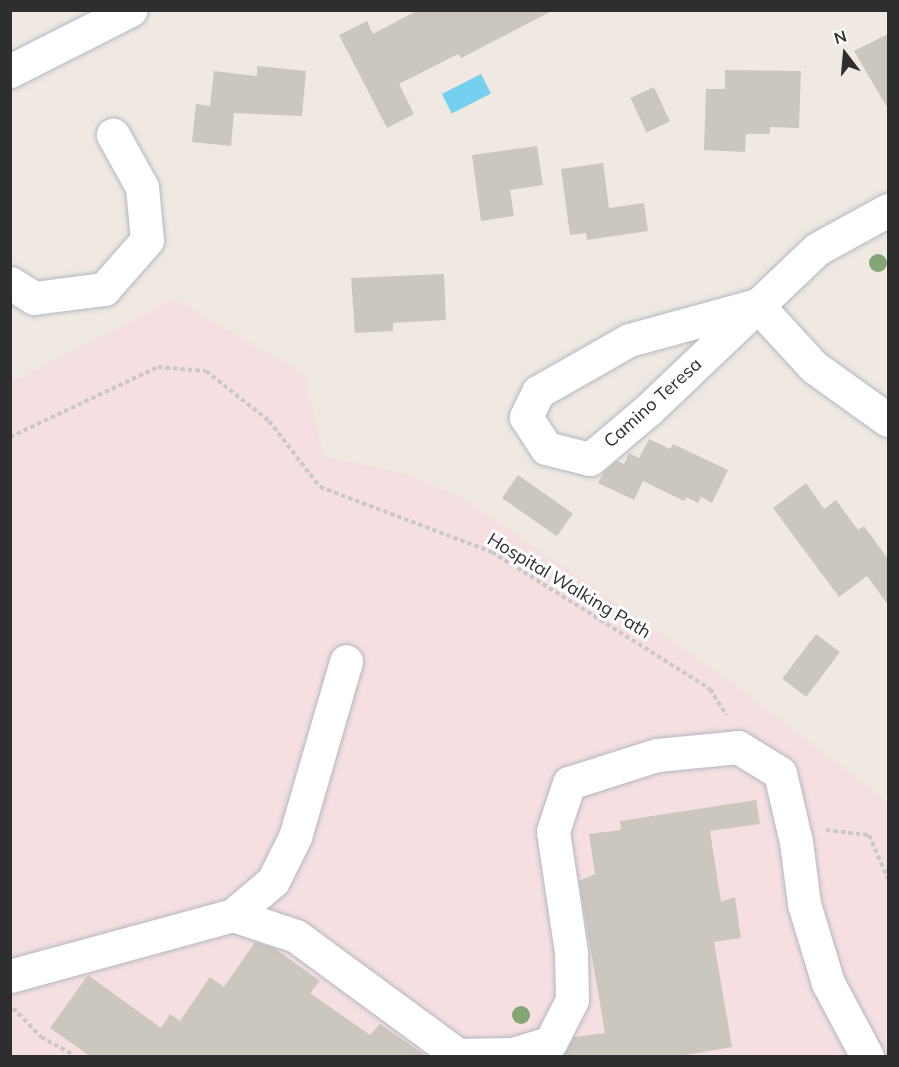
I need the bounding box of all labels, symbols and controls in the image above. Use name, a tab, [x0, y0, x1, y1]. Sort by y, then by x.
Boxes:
north arrow	[815, 24, 875, 84]
text: N	[831, 25, 849, 48]
street label: Camino Teresa	[600, 354, 706, 452]
street label: Hospital Walking Path	[483, 529, 655, 643]

